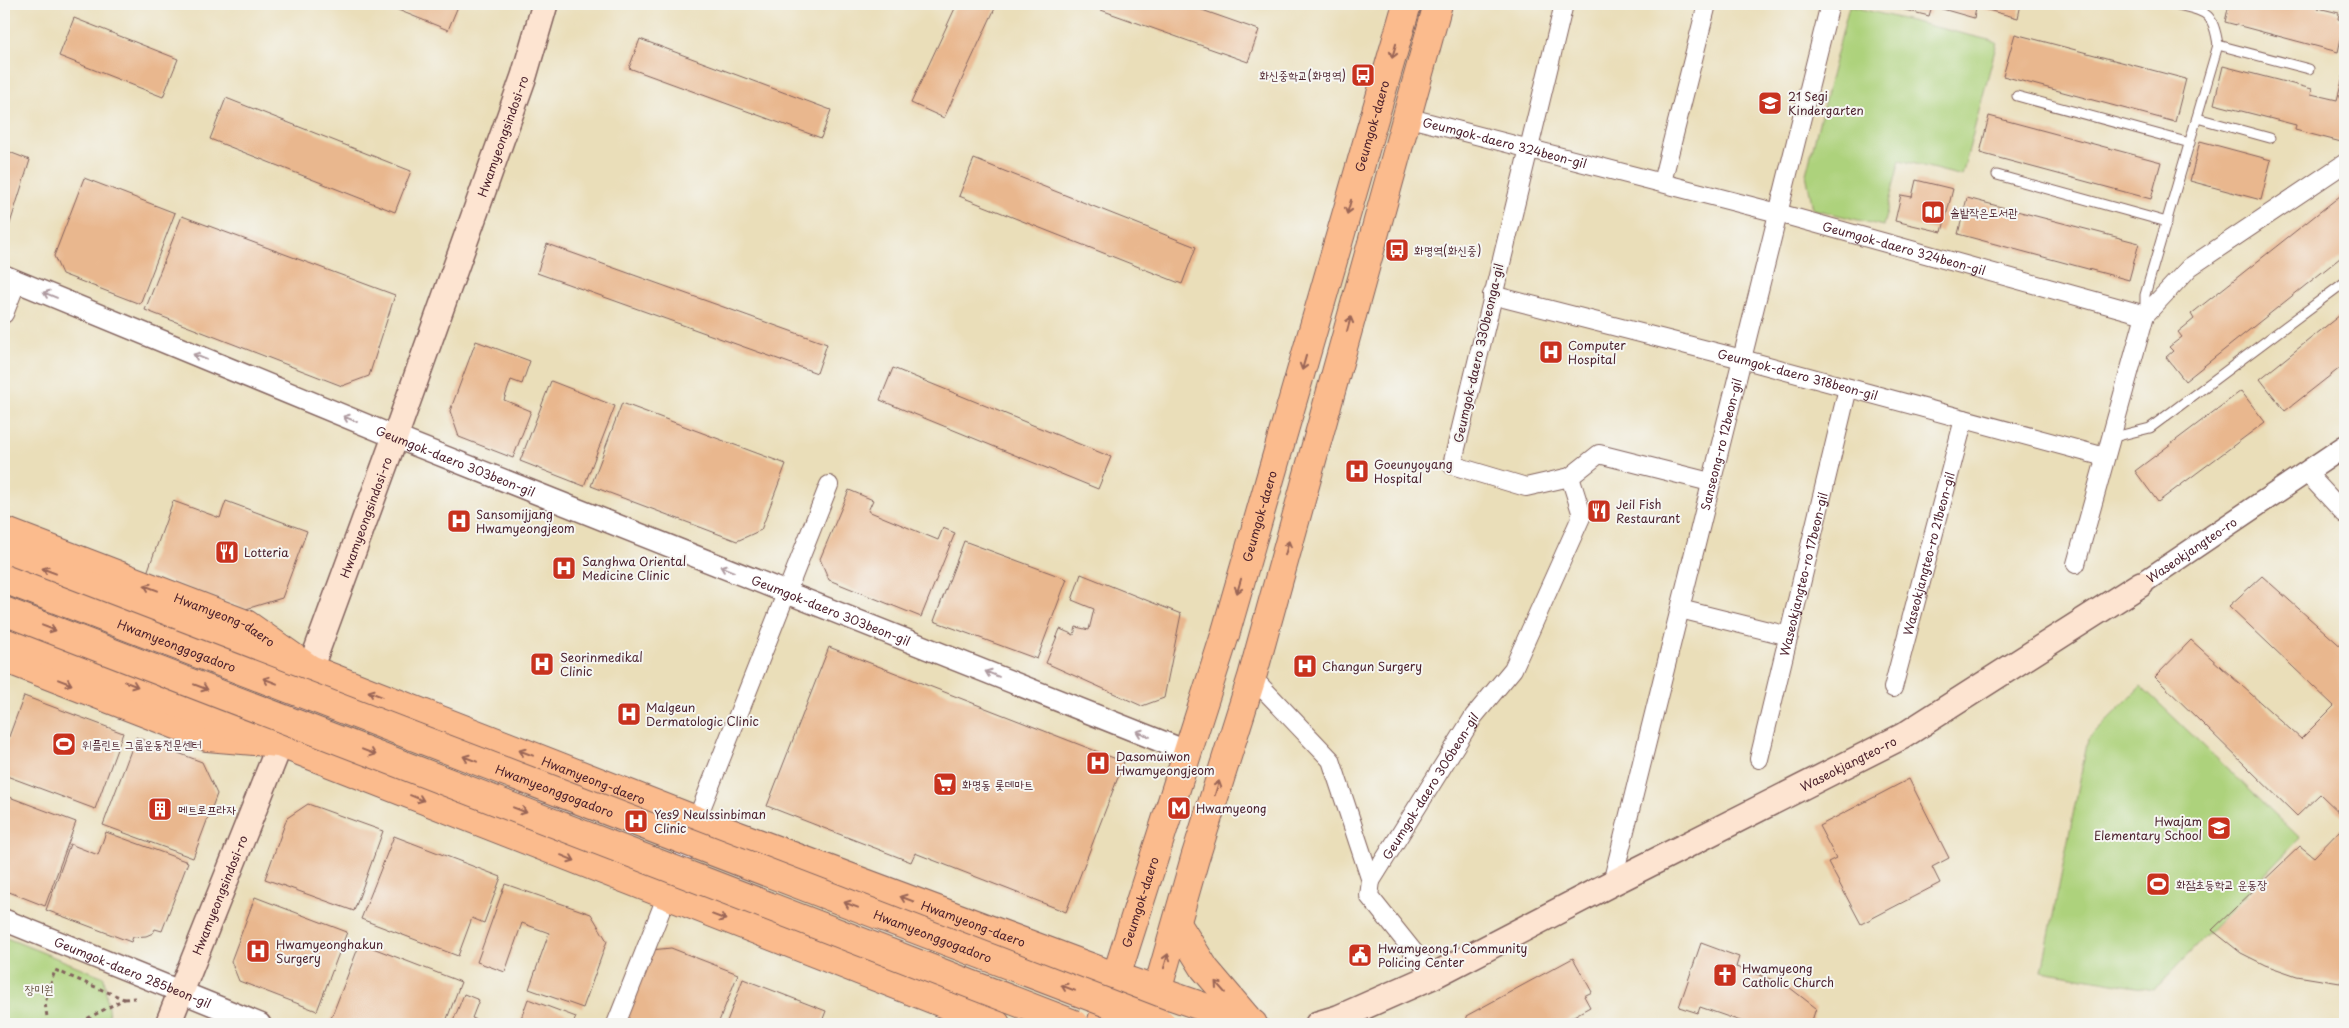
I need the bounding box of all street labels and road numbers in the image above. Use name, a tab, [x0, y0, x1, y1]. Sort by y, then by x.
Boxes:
street label: Hwamyeongsindosi-ro	[473, 73, 533, 199]
street label: Geumgok-daero	[1350, 78, 1394, 174]
street label: Geumgok-daero 324beon-gil	[1421, 113, 1589, 172]
street label: Geumgok-daero 324beon-gil	[1820, 217, 1988, 279]
street label: Geumgok-daero 330beonga-gil	[1449, 261, 1507, 445]
street label: Geumgok-daero 318beon-gil	[1716, 344, 1880, 404]
street label: Sanseong-ro 12beon-gil	[1696, 376, 1746, 512]
street label: Geumgok-daero 303beon-gil	[373, 421, 538, 501]
street label: Hwamyeongsindosi-ro	[335, 454, 396, 580]
street label: Geumgok-daero	[1238, 468, 1281, 564]
street label: Waseokjangteo-ro 21beon-gil	[1898, 470, 1959, 637]
street label: Waseokjangteo-ro 17beon-gil	[1775, 490, 1832, 658]
street label: Waseokjangteo-ro	[2143, 513, 2241, 587]
street label: Geumgok-daero 303beon-gil	[749, 570, 913, 650]
street label: Hwamyeong-daero	[172, 588, 279, 651]
street label: Hwamyeonggogadoro	[115, 614, 239, 676]
street label: Geumgok-daero 306beon-gil	[1378, 708, 1482, 863]
street label: Waseokjangteo-ro	[1797, 732, 1900, 796]
street label: Hwamyeong-daero	[539, 752, 648, 808]
street label: Hwamyeonggogadoro	[493, 760, 617, 822]
street label: Hwamyeongsindosi-ro	[188, 832, 252, 958]
street label: Geumgok-daero	[1117, 854, 1163, 950]
street label: Hwamyeong-daero	[919, 896, 1028, 951]
street label: Hwamyeonggogadoro	[871, 905, 995, 967]
street label: Geumgok-daero 285beon-gil	[52, 932, 214, 1012]

